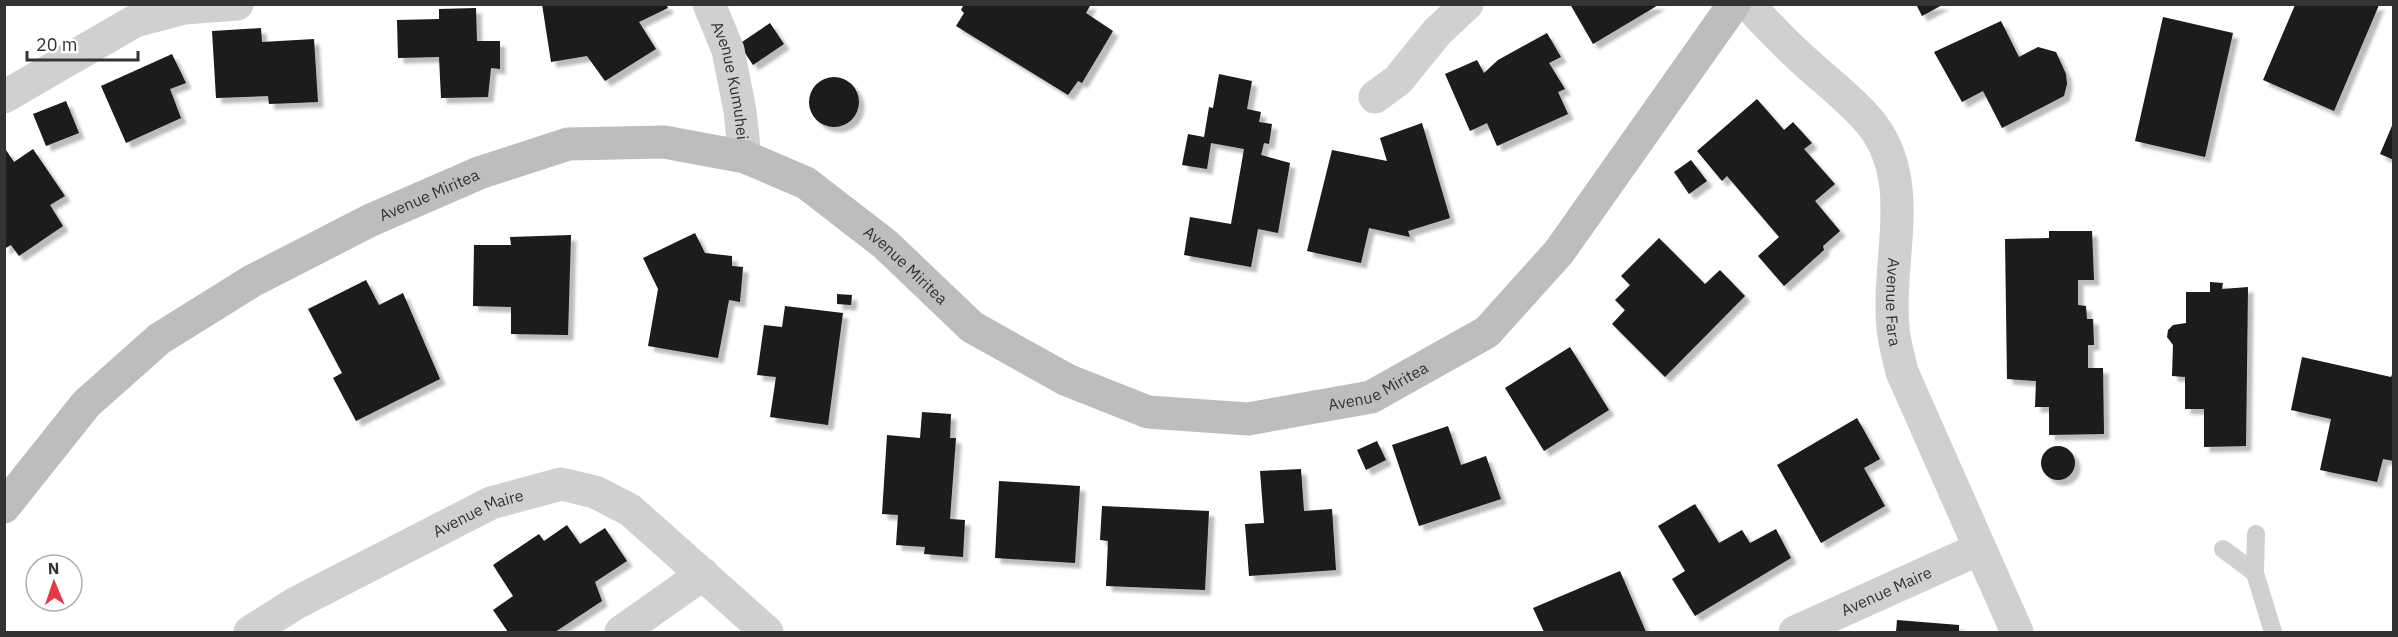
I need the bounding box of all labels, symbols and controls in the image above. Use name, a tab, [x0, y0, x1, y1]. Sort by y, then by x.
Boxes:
street label: Avenue Kumuhei	[707, 18, 753, 141]
scale bar	[27, 24, 138, 62]
text: 20 m	[36, 33, 78, 56]
street label: Avenue Miritea	[376, 164, 483, 225]
street label: Avenue Miritea	[860, 221, 952, 309]
street label: Avenue Fara	[1882, 257, 1906, 348]
street label: Avenue Miritea	[1326, 357, 1432, 414]
street label: Avenue Maire	[429, 485, 526, 541]
north arrow	[24, 553, 84, 613]
text: N	[47, 558, 60, 578]
street label: Avenue Maire	[1838, 562, 1935, 620]

